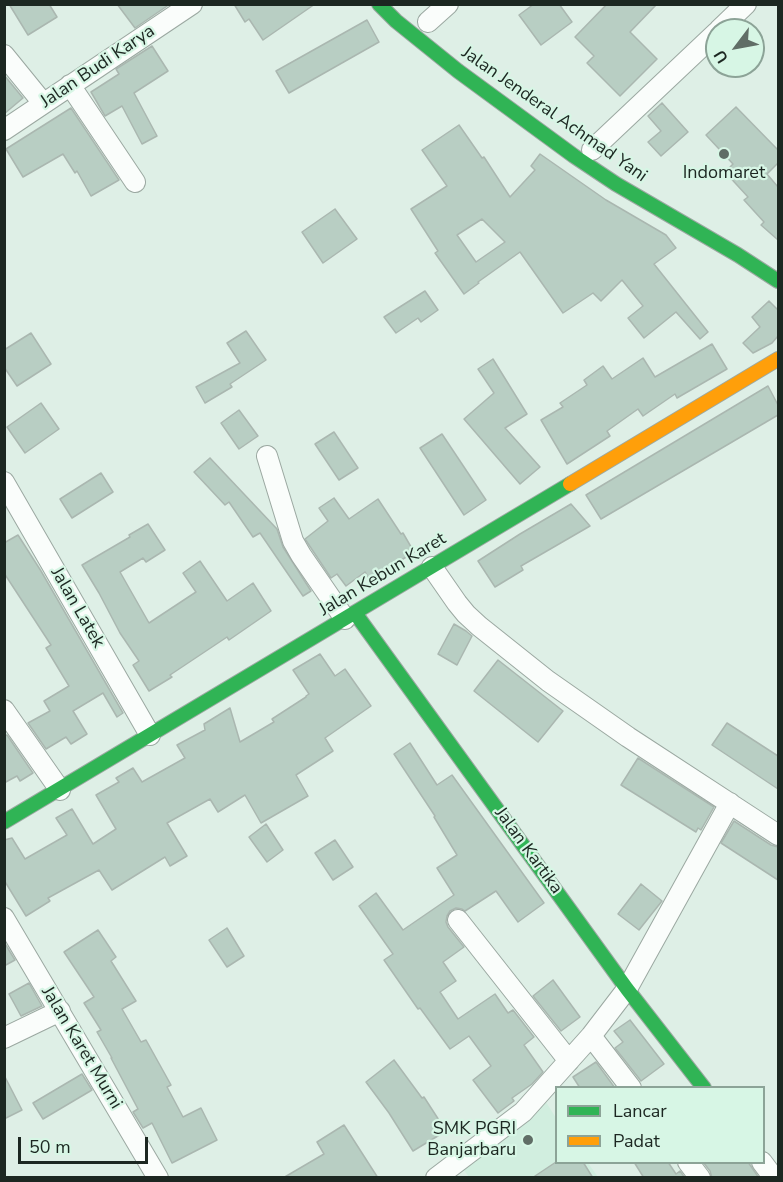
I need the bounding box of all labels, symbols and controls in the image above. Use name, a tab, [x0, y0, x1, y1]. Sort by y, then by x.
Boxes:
north arrow	[705, 18, 765, 78]
street label: Jalan Budi Karya	[37, 21, 159, 113]
street label: Jalan Jenderal Achmad Yani	[457, 43, 651, 187]
text: U	[709, 46, 734, 67]
marker: Indomaret	[717, 147, 731, 161]
place label: Indomaret	[683, 163, 765, 185]
street label: Jalan Kebun Karet	[316, 529, 450, 621]
street label: Jalan Latek	[45, 564, 109, 652]
street label: Jalan Kartika	[489, 804, 567, 898]
street label: Jalan Karet Murni	[36, 983, 126, 1113]
legend	[555, 1086, 765, 1164]
text: Lancar	[613, 1099, 667, 1123]
place label: SMK PGRI Banjarbaru	[427, 1119, 516, 1162]
scale bar	[21, 1125, 152, 1163]
text: Padat	[613, 1129, 660, 1153]
marker: SMK PGRI Banjarbaru	[521, 1133, 535, 1147]
text: 50 m	[29, 1135, 71, 1159]

